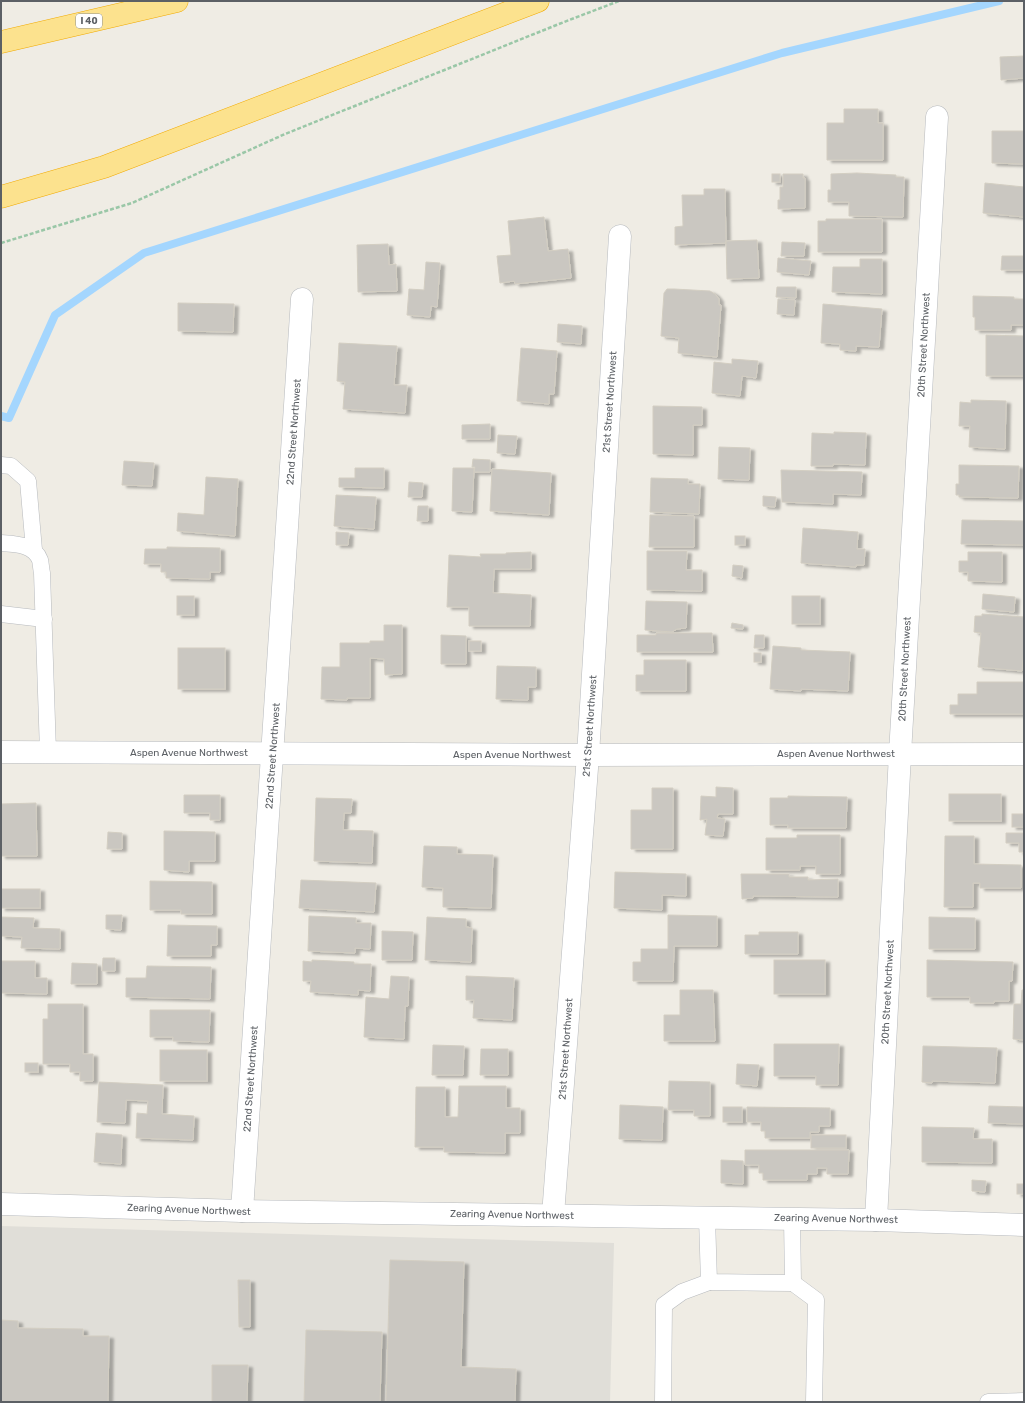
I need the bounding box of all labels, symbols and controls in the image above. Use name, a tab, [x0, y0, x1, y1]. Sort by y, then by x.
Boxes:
road number: I 40	[76, 14, 102, 28]
street label: 20th Street Northwest	[915, 292, 933, 398]
street label: 21st Street Northwest	[600, 351, 620, 453]
street label: 22nd Street Northwest	[284, 378, 304, 486]
street label: 20th Street Northwest	[896, 616, 914, 722]
street label: 21st Street Northwest	[580, 675, 600, 777]
street label: 22nd Street Northwest	[263, 702, 283, 810]
street label: Aspen Avenue Northwest	[130, 747, 248, 759]
street label: Aspen Avenue Northwest	[777, 748, 895, 760]
street label: Aspen Avenue Northwest	[453, 749, 571, 761]
street label: 20th Street Northwest	[879, 939, 897, 1045]
street label: 21st Street Northwest	[556, 998, 576, 1100]
street label: 22nd Street Northwest	[241, 1025, 261, 1133]
street label: Zearing Avenue Northwest	[127, 1202, 251, 1218]
street label: Zearing Avenue Northwest	[450, 1208, 574, 1222]
street label: Zearing Avenue Northwest	[774, 1212, 898, 1226]

